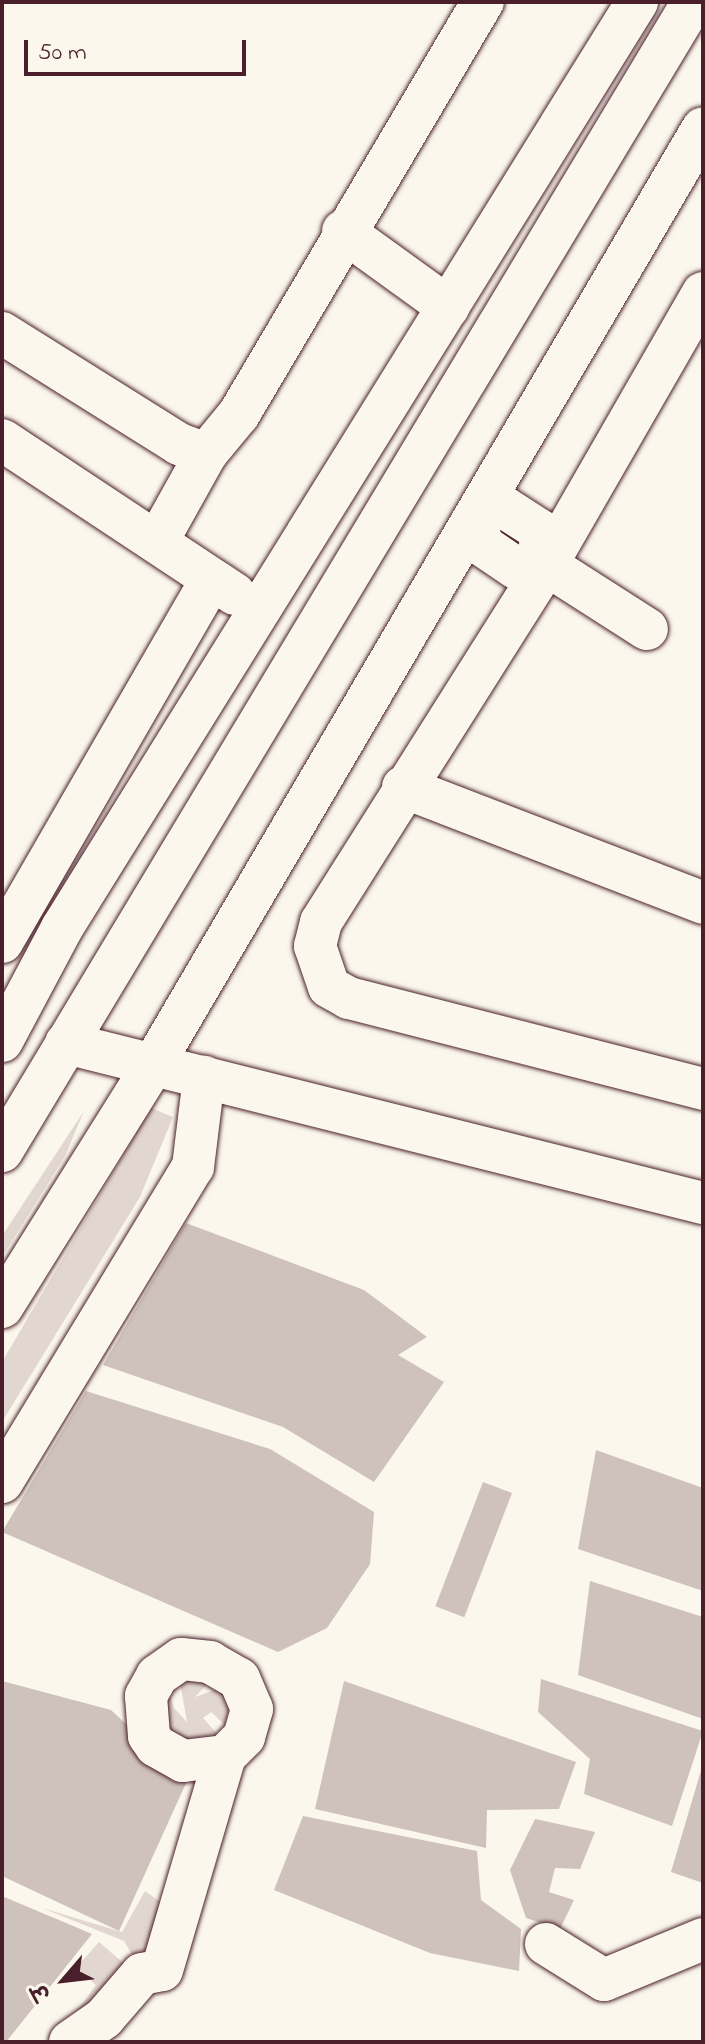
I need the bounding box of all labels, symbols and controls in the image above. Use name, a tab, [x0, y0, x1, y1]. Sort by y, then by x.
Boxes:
scale bar	[28, 24, 250, 74]
text: 50 m	[38, 36, 87, 71]
north arrow	[24, 1940, 104, 2020]
text: उ	[25, 1977, 60, 2005]

